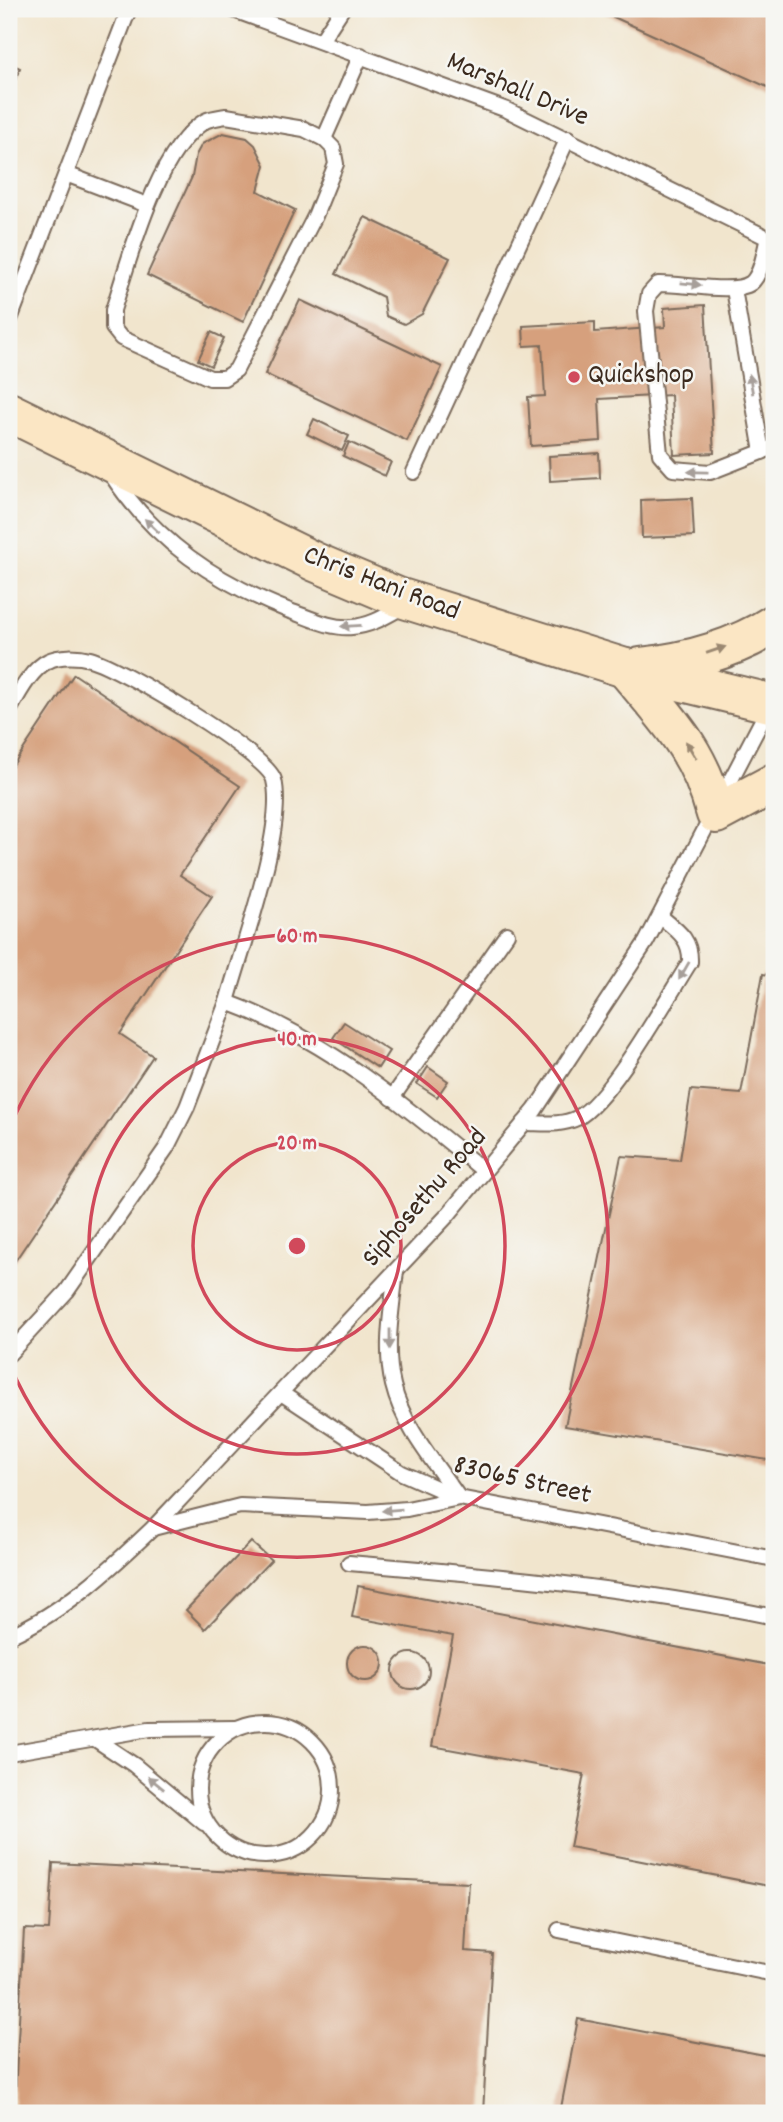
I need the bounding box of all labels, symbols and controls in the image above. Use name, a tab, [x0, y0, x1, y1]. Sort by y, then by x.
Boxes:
street label: Marshall Drive	[440, 43, 594, 139]
one-way arrow	[680, 279, 702, 290]
place label: Quickshop	[588, 357, 694, 397]
marker: Quickshop	[566, 369, 582, 385]
one-way arrow	[745, 373, 756, 395]
one-way arrow	[687, 466, 709, 478]
one-way arrow	[144, 519, 161, 535]
street label: Chris Hani Road	[297, 537, 465, 633]
one-way arrow	[340, 620, 362, 631]
one-way arrow	[705, 644, 726, 655]
one-way arrow	[685, 741, 697, 760]
text: 60 m	[277, 923, 317, 953]
one-way arrow	[678, 961, 690, 980]
text: 40 m	[277, 1026, 317, 1056]
street label: Siphosethu Road	[354, 1120, 498, 1278]
text: 20 m	[277, 1130, 317, 1160]
centre of rings	[285, 1234, 309, 1258]
one-way arrow	[384, 1328, 396, 1350]
street label: 83065 Street	[449, 1447, 595, 1517]
one-way arrow	[380, 1505, 402, 1516]
one-way arrow	[147, 1776, 164, 1791]

